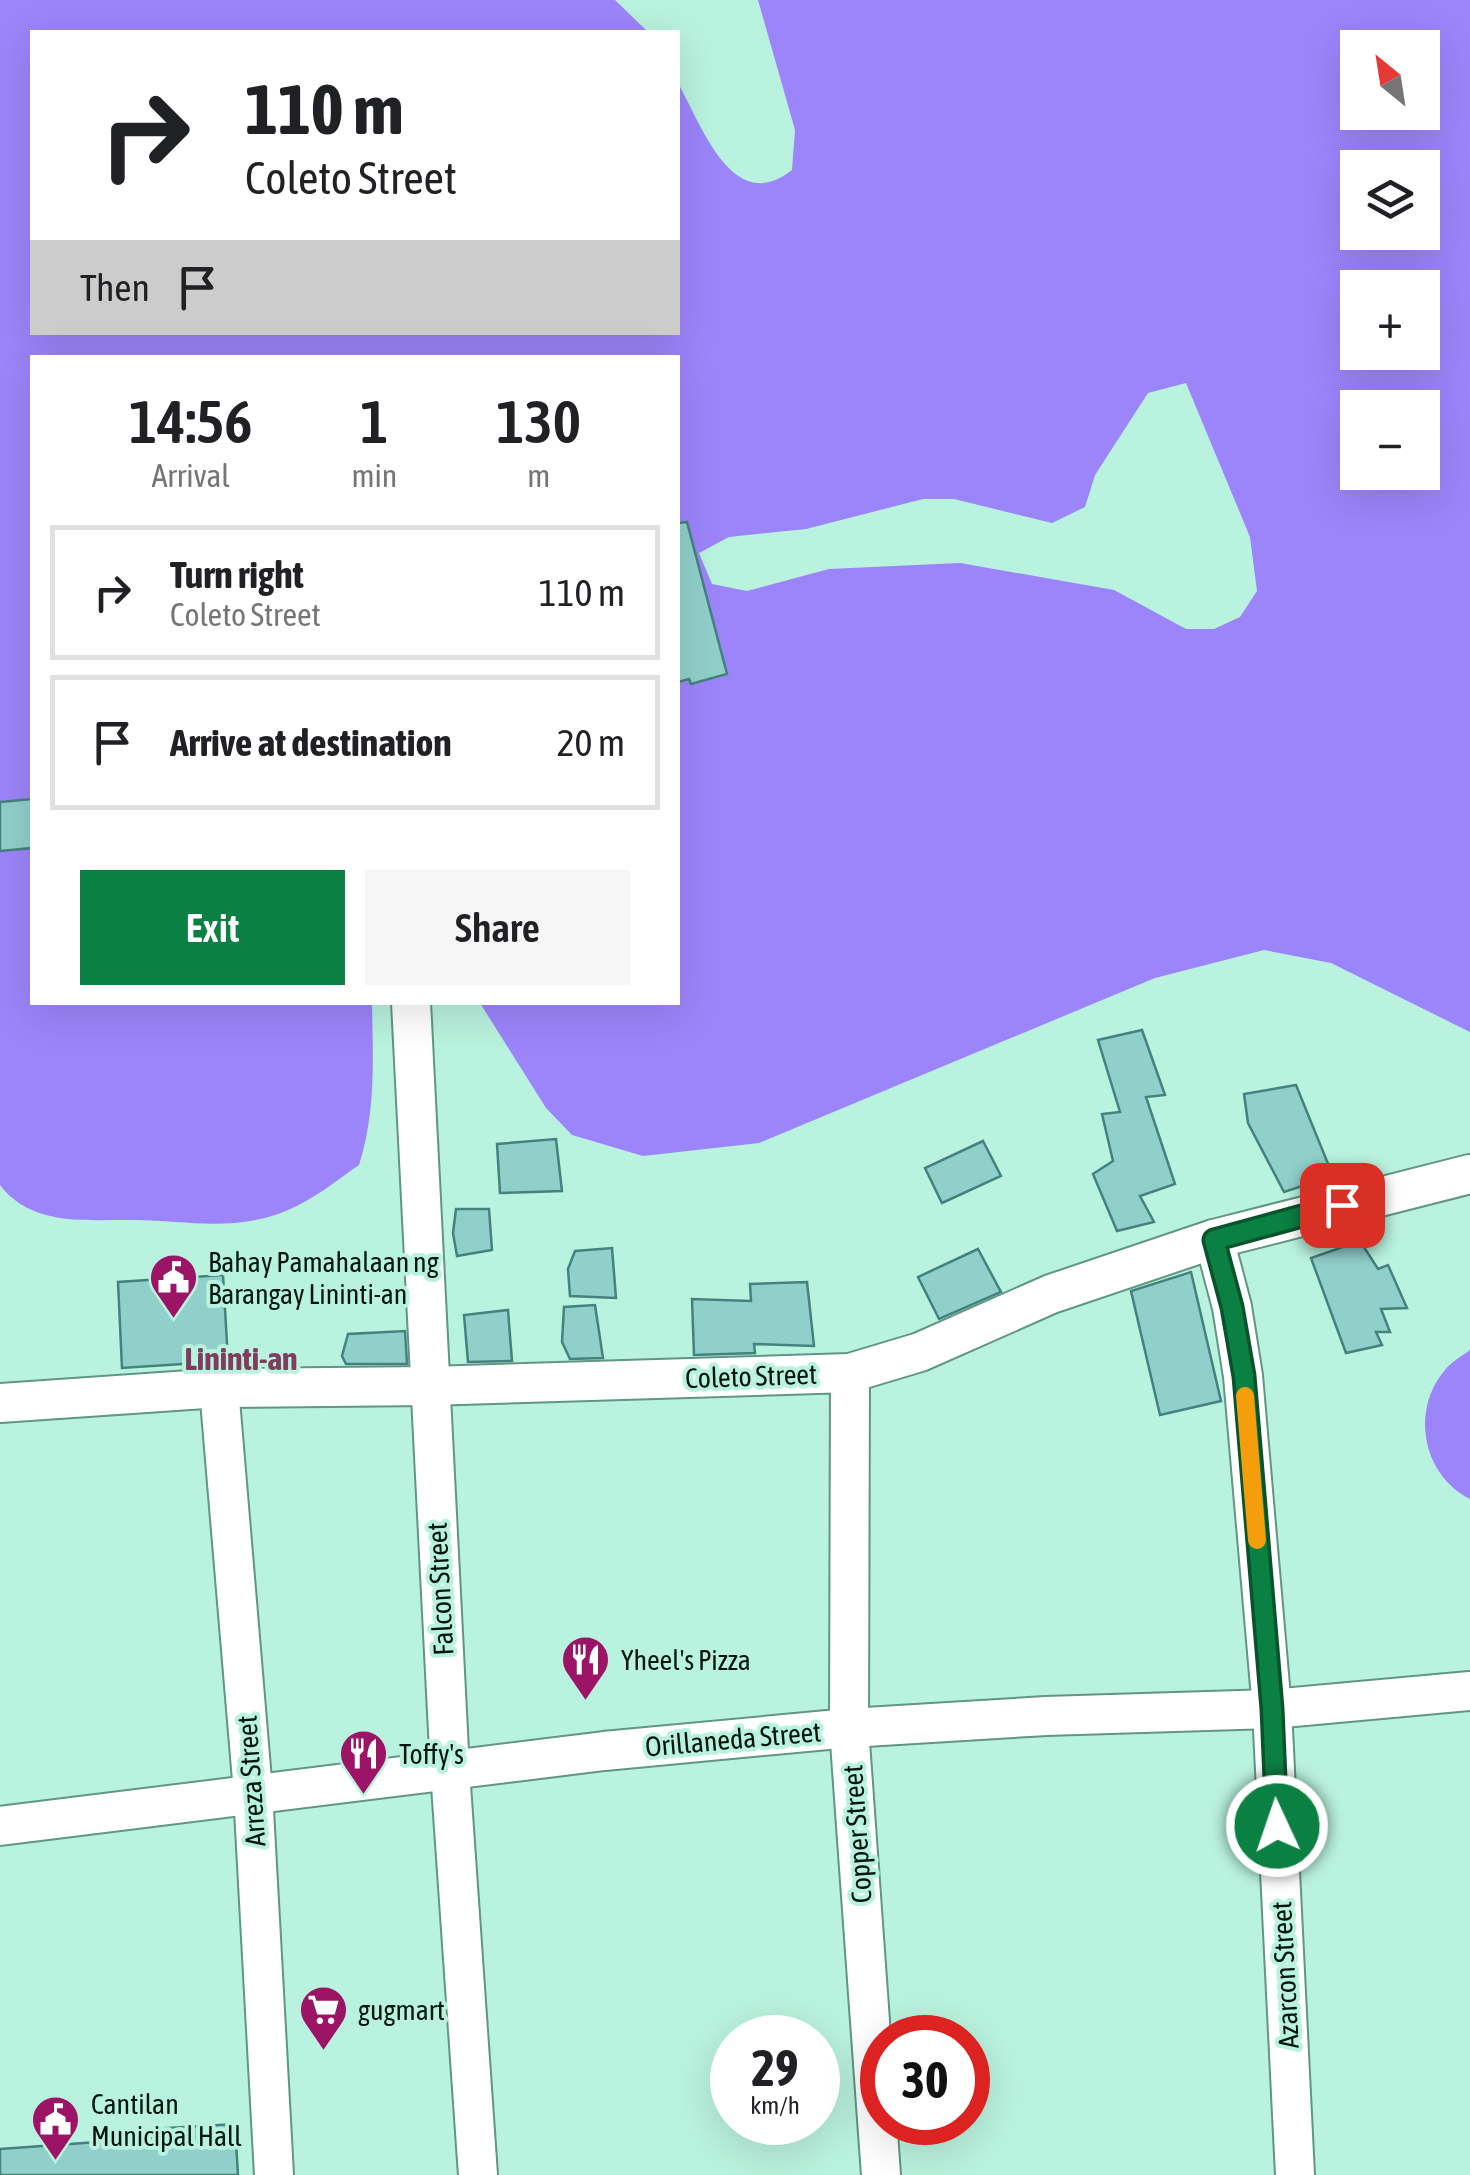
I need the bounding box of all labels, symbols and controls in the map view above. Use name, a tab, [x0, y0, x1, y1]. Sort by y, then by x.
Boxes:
north arrow	[1340, 30, 1440, 130]
map controls	[1340, 30, 1440, 490]
text: 110 m	[245, 69, 404, 149]
icon: right	[80, 70, 210, 200]
button: layers	[1340, 150, 1440, 250]
text: Coleto Street	[245, 152, 457, 204]
icon: arrive	[170, 260, 225, 315]
text: Then	[80, 266, 150, 309]
button: +	[1340, 270, 1440, 370]
text: 14:56	[129, 387, 252, 456]
text: 1	[360, 387, 389, 456]
text: 130	[496, 387, 581, 456]
button: −	[1340, 390, 1440, 490]
text: Arrival	[152, 457, 230, 494]
text: min	[351, 457, 397, 494]
text: m	[527, 457, 550, 494]
text: Turn right	[170, 553, 304, 596]
icon: right	[85, 565, 140, 620]
text: 110 m	[539, 571, 625, 614]
text: Coleto Street	[170, 596, 321, 633]
icon: arrive	[85, 715, 140, 770]
text: Arrive at destination	[170, 721, 452, 764]
text: 20 m	[557, 721, 625, 764]
button: Exit	[80, 870, 345, 985]
button: Share	[365, 870, 630, 985]
pin	[1300, 1163, 1385, 1248]
icon: arrive	[1315, 1178, 1370, 1233]
place label: Bahay Pamahalaan ng Barangay Lininti-an	[208, 1246, 439, 1310]
public building icon: Bahay Pamahalaan ng Barangay Lininti-an	[147, 1252, 199, 1320]
district label: Lininti-an	[184, 1340, 298, 1377]
street label: Coleto Street	[685, 1358, 817, 1394]
street label: Falcon Street	[421, 1522, 459, 1656]
restaurant icon: Yheel's Pizza	[560, 1634, 612, 1702]
place label: Yheel's Pizza	[621, 1644, 751, 1676]
street label: Arreza Street	[230, 1714, 272, 1848]
street label: Orillaneda Street	[644, 1715, 822, 1763]
restaurant icon: Toffy's	[338, 1728, 390, 1796]
place label: Toffy's	[399, 1738, 464, 1770]
street label: Copper Street	[836, 1764, 878, 1904]
position arrow	[1225, 1774, 1329, 1878]
street label: Azarcon Street	[1265, 1901, 1305, 2049]
supermarket icon: gugmart	[297, 1984, 349, 2052]
place label: gugmart	[358, 1994, 445, 2026]
speed limit sign: 30	[860, 2015, 990, 2145]
text: 29	[751, 2039, 798, 2097]
place label: Cantilan Municipal Hall	[91, 2088, 242, 2152]
text: km/h	[750, 2091, 800, 2119]
public building icon: Cantilan Municipal Hall	[30, 2094, 82, 2162]

